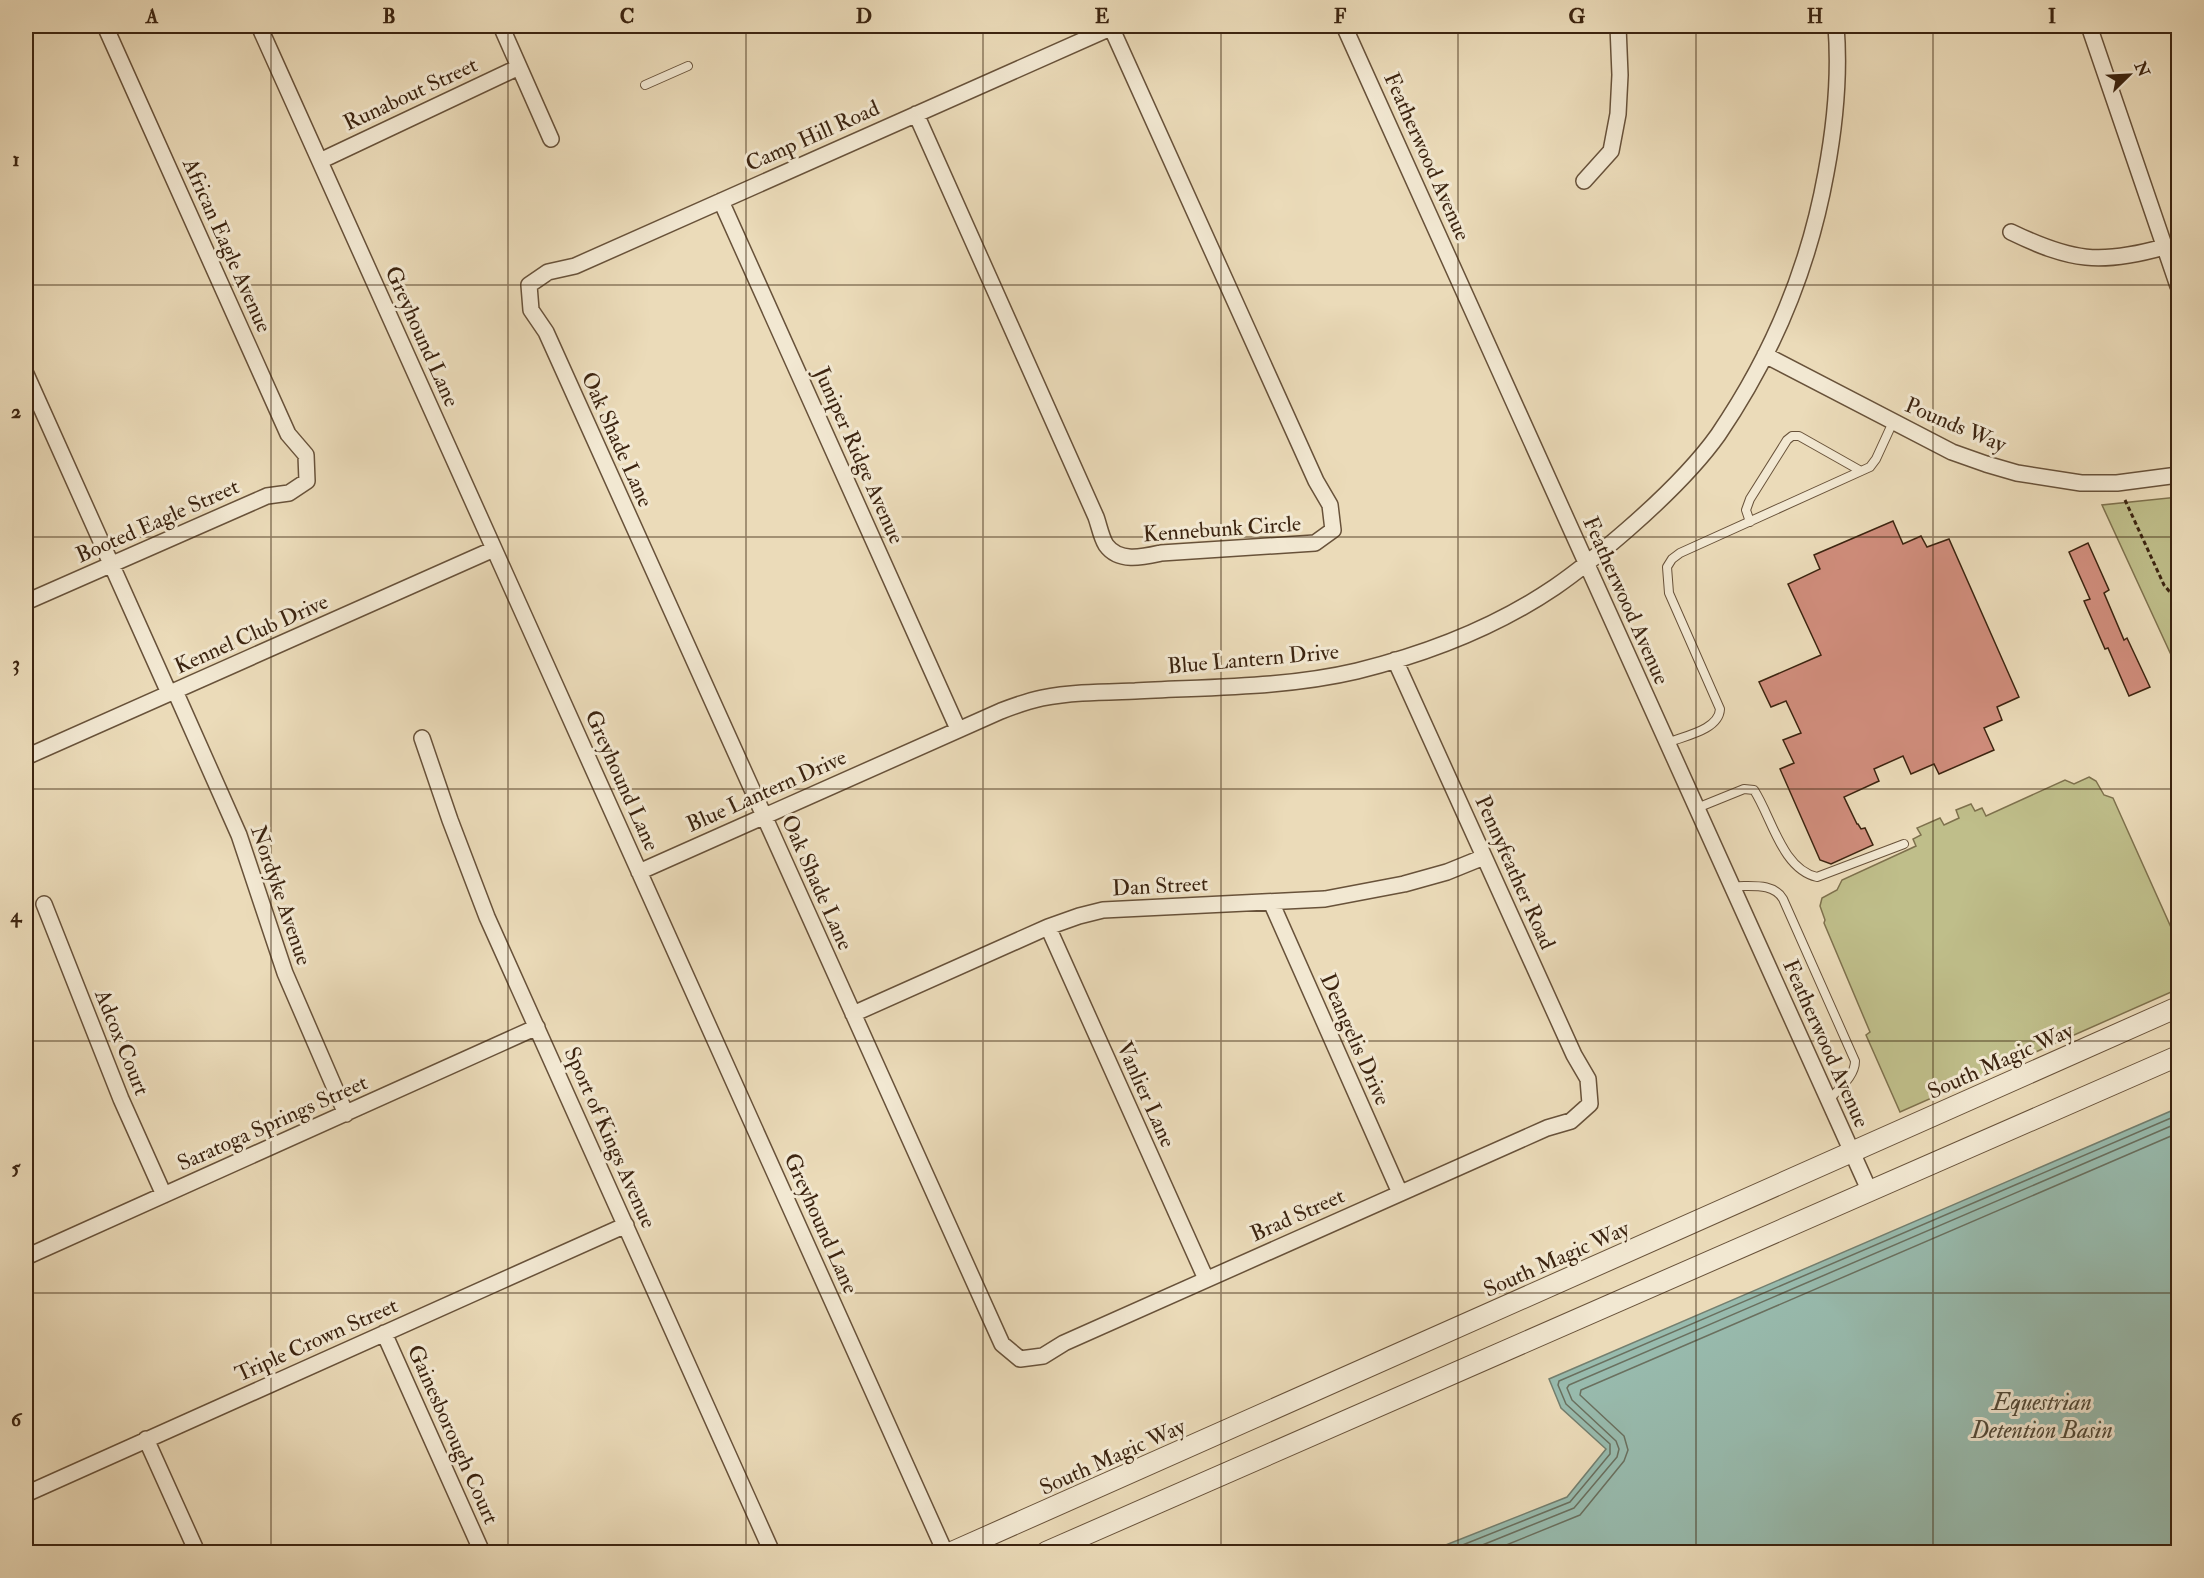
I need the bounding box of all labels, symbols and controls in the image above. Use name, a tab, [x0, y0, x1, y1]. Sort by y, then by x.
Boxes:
text: A	[145, 4, 159, 29]
text: B	[382, 4, 396, 29]
text: C	[620, 4, 634, 29]
text: D	[856, 4, 872, 29]
text: E	[1095, 4, 1110, 29]
text: F	[1334, 4, 1347, 29]
text: G	[1569, 4, 1586, 29]
text: H	[1807, 4, 1823, 29]
text: I	[2048, 4, 2056, 29]
north arrow	[2099, 45, 2159, 105]
street label: Runabout Street	[339, 51, 482, 137]
text: N	[2129, 58, 2154, 81]
street label: Featherwood Avenue	[1377, 68, 1477, 245]
street label: Camp Hill Road	[741, 94, 884, 179]
text: 1	[12, 147, 20, 172]
street label: African Eagle Avenue	[176, 153, 278, 337]
street label: Greyhound Lane	[379, 262, 466, 411]
street label: Juniper Ridge Avenue	[806, 362, 911, 549]
street label: Oak Shade Lane	[575, 367, 659, 511]
street label: Pounds Way	[1901, 391, 2011, 459]
text: 2	[11, 399, 21, 424]
street label: Booted Eagle Street	[72, 472, 243, 569]
street label: Kennebunk Circle	[1142, 510, 1302, 548]
street label: Featherwood Avenue	[1576, 512, 1676, 689]
street label: Kennel Club Drive	[170, 588, 333, 680]
street label: Blue Lantern Drive	[1166, 638, 1340, 680]
text: 3	[12, 651, 20, 676]
street label: Greyhound Lane	[579, 706, 666, 855]
street label: Blue Lantern Drive	[682, 743, 851, 839]
street label: Pennyfeather Road	[1469, 791, 1562, 954]
street label: Oak Shade Lane	[775, 810, 859, 954]
street label: Nordyke Avenue	[244, 822, 318, 969]
street label: Dan Street	[1111, 870, 1209, 902]
text: 4	[10, 903, 23, 928]
street label: Featherwood Avenue	[1776, 955, 1876, 1132]
street label: Deangelis Drive	[1314, 969, 1397, 1110]
street label: Adcox Court	[88, 984, 156, 1099]
street label: South Magic Way	[1923, 1016, 2078, 1106]
street label: Vanlier Lane	[1110, 1037, 1182, 1152]
street label: Sport of Kings Avenue	[557, 1042, 663, 1233]
street label: Saratoga Springs Street	[173, 1068, 372, 1178]
street label: Greyhound Lane	[778, 1149, 865, 1298]
text: 5	[12, 1155, 22, 1180]
street label: Brad Street	[1246, 1182, 1349, 1248]
street label: South Magic Way	[1479, 1214, 1634, 1304]
street label: Triple Crown Street	[231, 1291, 403, 1389]
street label: Gainesborough Court	[401, 1340, 505, 1528]
water label: Equestrian Detention Basin	[1970, 1387, 2113, 1446]
text: 6	[11, 1407, 23, 1432]
street label: South Magic Way	[1035, 1412, 1190, 1502]

